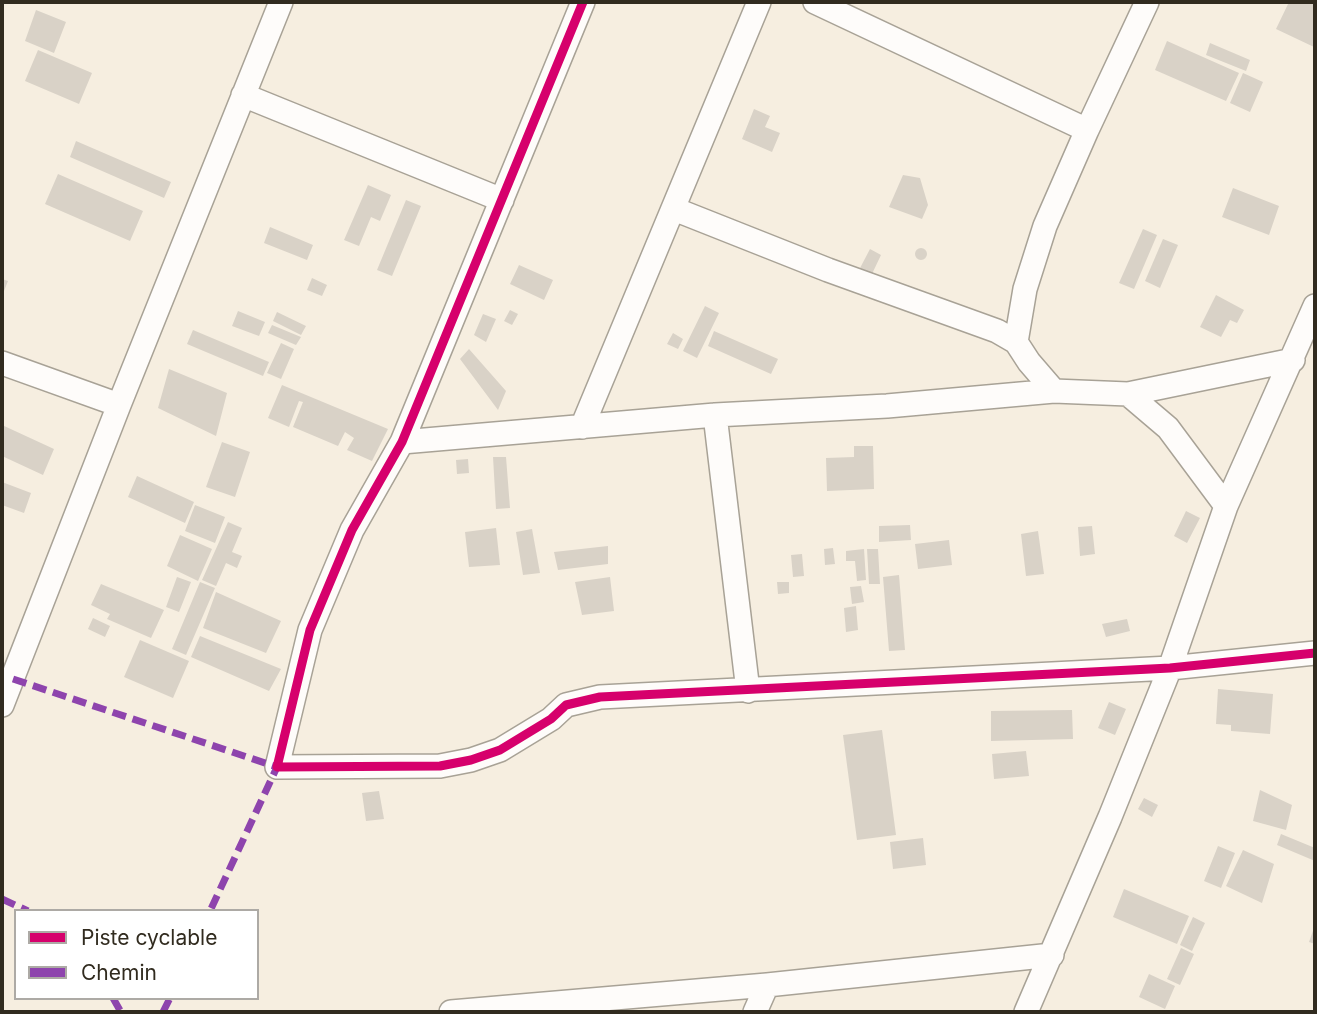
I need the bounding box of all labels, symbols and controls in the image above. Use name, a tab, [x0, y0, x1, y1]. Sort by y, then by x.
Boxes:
legend	[14, 909, 259, 1000]
text: Piste cyclable	[81, 925, 217, 950]
text: Chemin	[81, 960, 157, 985]

